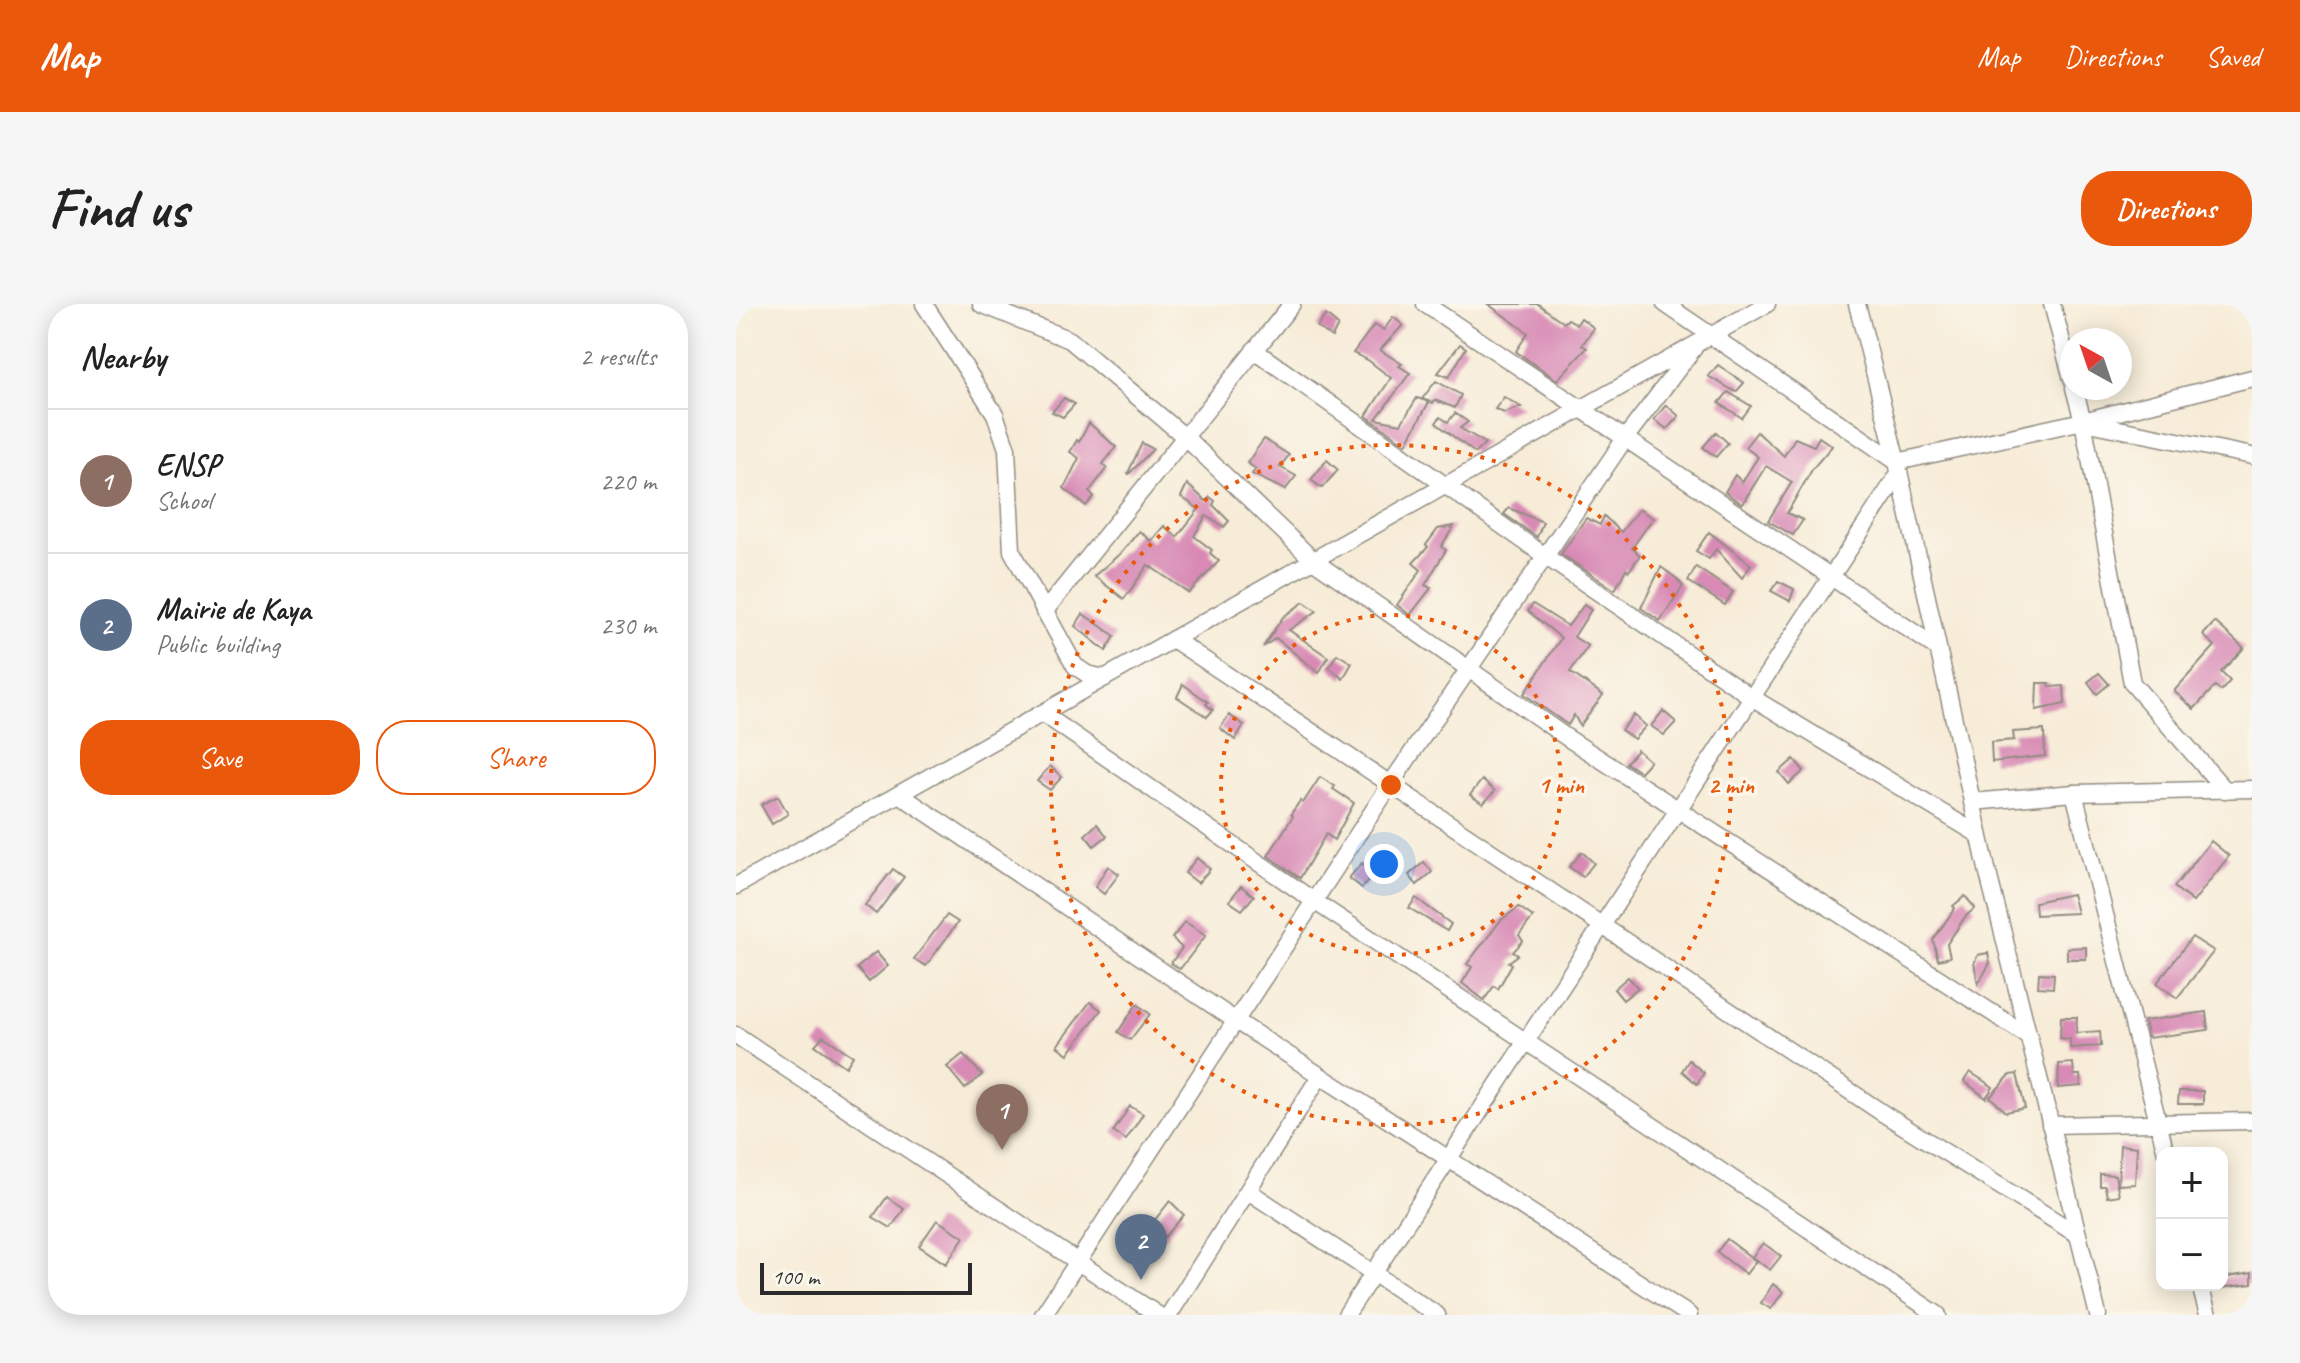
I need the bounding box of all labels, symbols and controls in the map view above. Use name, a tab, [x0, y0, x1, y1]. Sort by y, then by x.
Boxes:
text: Map	[40, 33, 99, 80]
text: Map	[1977, 39, 2020, 74]
text: Directions	[2064, 39, 2162, 74]
text: Saved	[2206, 39, 2260, 74]
button: Directions	[2081, 171, 2252, 246]
text: Find us	[48, 173, 188, 244]
north arrow	[2060, 328, 2132, 400]
text: Nearby	[80, 335, 166, 378]
text: 2 results	[580, 340, 656, 373]
text: ENSP	[156, 446, 219, 484]
text: 1	[100, 465, 112, 498]
text: 220 m	[600, 465, 656, 498]
text: School	[156, 484, 212, 517]
text: Mairie de Kaya	[156, 590, 311, 628]
text: 2	[100, 609, 112, 642]
text: 230 m	[600, 609, 656, 642]
text: Public building	[156, 628, 279, 661]
button: Save	[80, 720, 360, 795]
button: Share	[376, 720, 656, 795]
text: 1 min	[1538, 770, 1585, 800]
text: 2 min	[1708, 770, 1755, 800]
centre of rings	[1377, 771, 1405, 799]
your location	[1364, 844, 1404, 884]
pin: 1	[976, 1084, 1028, 1150]
map controls	[2156, 1147, 2228, 1291]
button: +	[2156, 1147, 2228, 1219]
pin: 2	[1115, 1214, 1167, 1280]
button: −	[2156, 1219, 2228, 1291]
scale bar	[760, 1259, 972, 1295]
text: 100 m	[772, 1263, 819, 1291]

